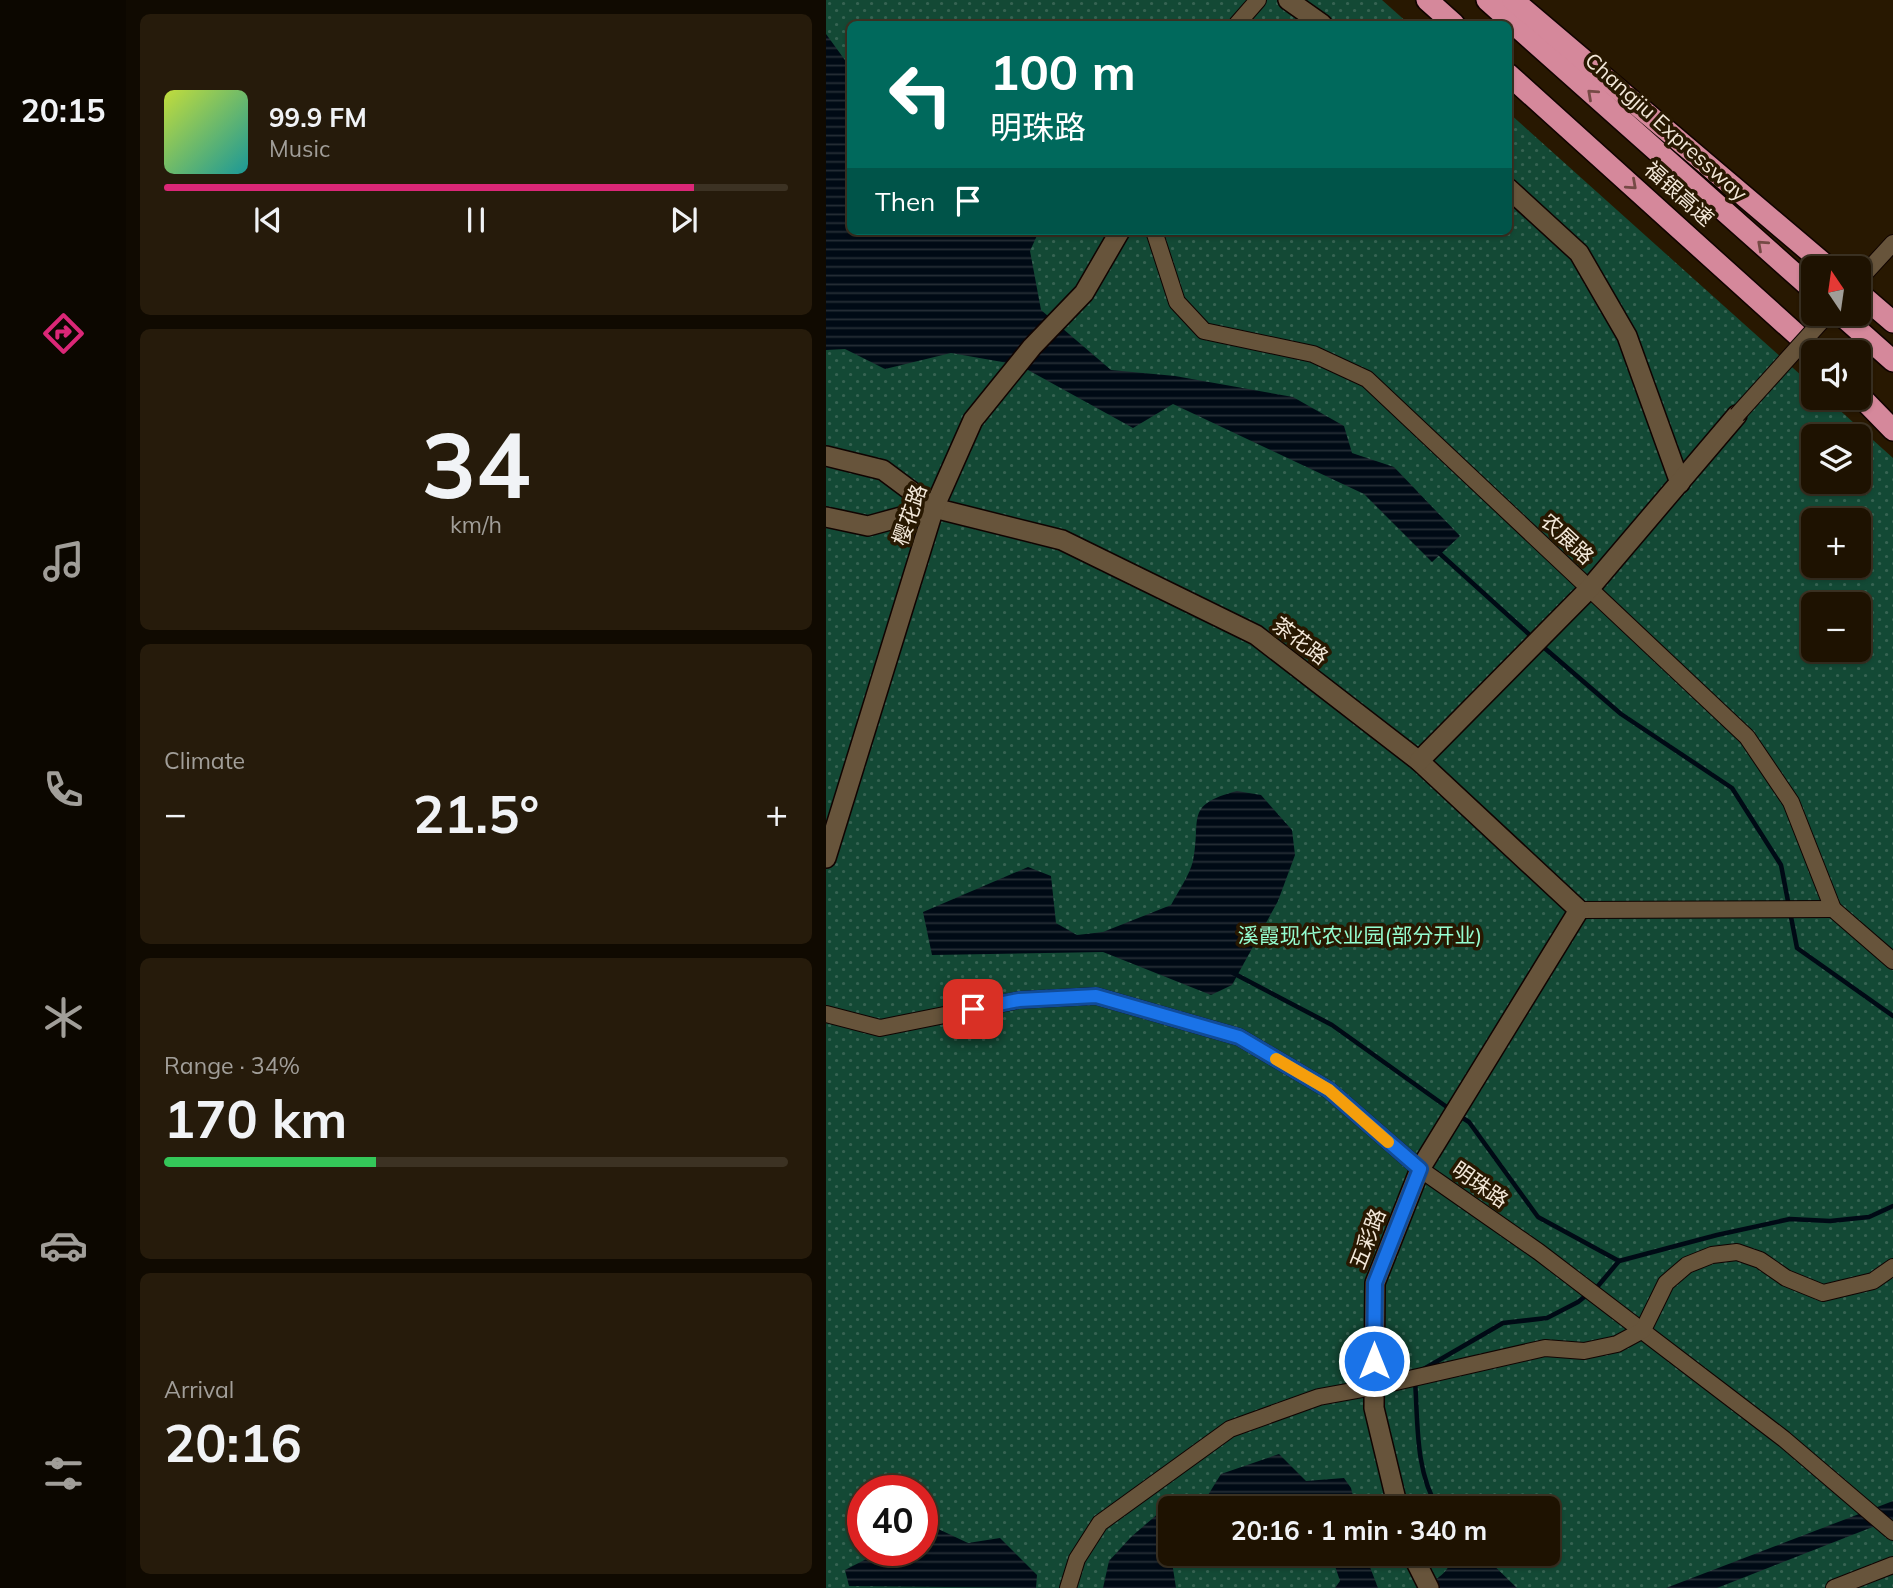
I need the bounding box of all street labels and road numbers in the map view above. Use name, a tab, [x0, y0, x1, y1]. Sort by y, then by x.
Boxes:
street label: Changjiu Expressway	[1580, 47, 1753, 206]
street label: 福银高速	[1640, 155, 1720, 231]
street label: 樱花路	[887, 481, 932, 549]
street label: 农展路	[1536, 507, 1600, 569]
street label: 茶花路	[1268, 611, 1334, 670]
street label: 明珠路	[1447, 1155, 1514, 1213]
street label: 五彩路	[1344, 1205, 1390, 1273]

